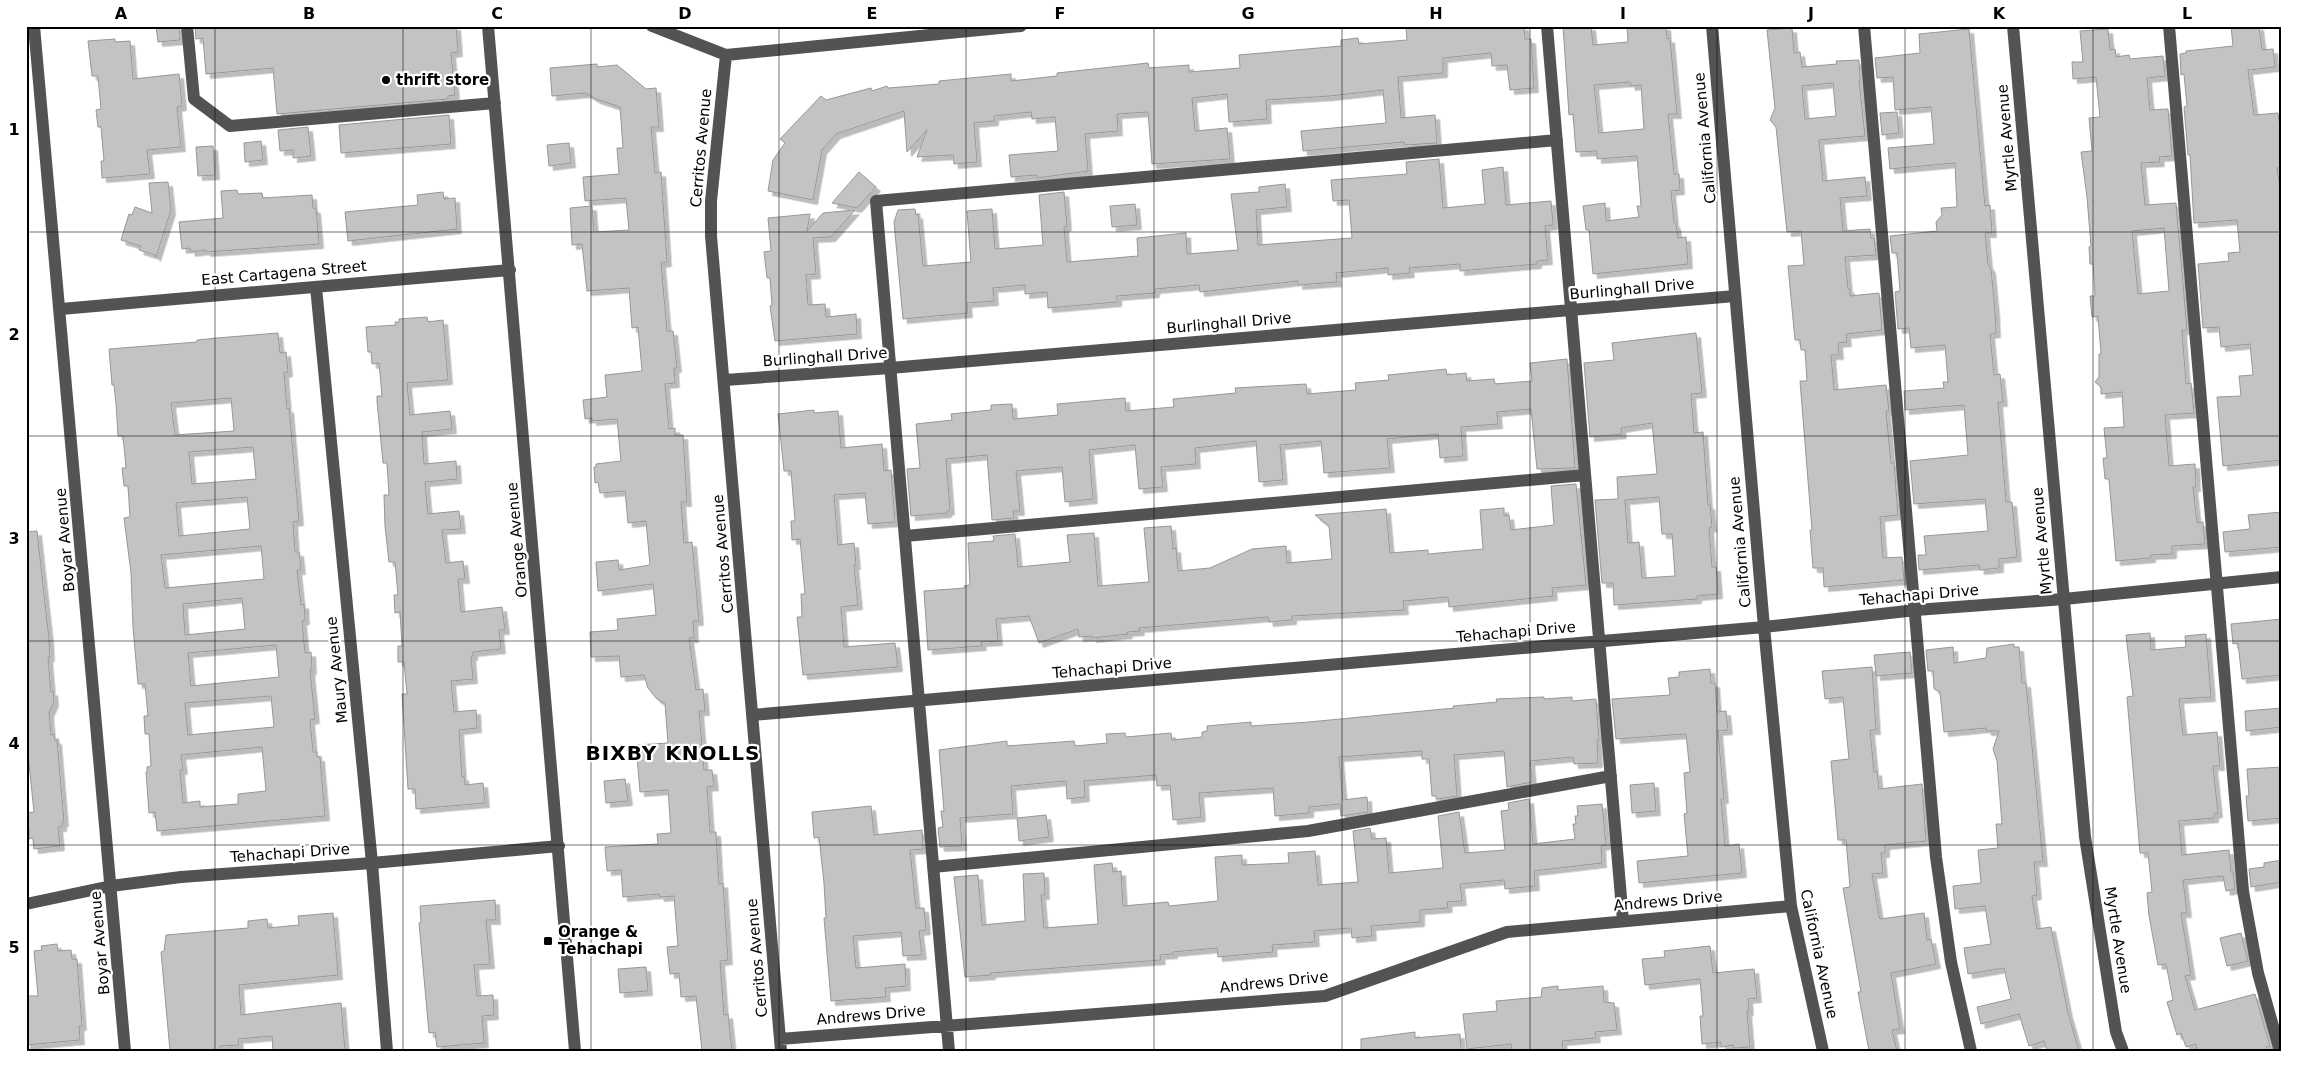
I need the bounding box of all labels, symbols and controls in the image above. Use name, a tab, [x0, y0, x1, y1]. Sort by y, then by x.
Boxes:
text: A	[115, 4, 128, 23]
text: B	[303, 4, 315, 23]
text: C	[491, 4, 503, 23]
text: D	[678, 4, 692, 23]
text: E	[867, 4, 877, 23]
text: F	[1055, 4, 1065, 23]
text: G	[1241, 4, 1255, 23]
text: H	[1429, 4, 1443, 23]
text: I	[1620, 4, 1626, 23]
text: J	[1807, 4, 1814, 23]
text: K	[1993, 4, 2006, 23]
text: L	[2182, 4, 2192, 23]
place label: thrift store	[396, 71, 489, 89]
street label: California Avenue	[1690, 72, 1720, 204]
marker: thrift store	[380, 74, 392, 86]
street label: Myrtle Avenue	[1993, 84, 2021, 192]
street label: Cerritos Avenue	[687, 88, 715, 208]
text: 1	[8, 120, 20, 139]
street label: East Cartagena Street	[201, 257, 368, 289]
street label: Burlinghall Drive	[1569, 275, 1695, 303]
street label: Burlinghall Drive	[1166, 309, 1292, 337]
text: 2	[8, 325, 20, 344]
street label: Burlinghall Drive	[762, 344, 888, 370]
street label: California Avenue	[1725, 476, 1755, 608]
street label: Orange Avenue	[503, 481, 531, 599]
street label: Boyar Avenue	[51, 487, 79, 593]
street label: Myrtle Avenue	[2028, 487, 2056, 595]
street label: Cerritos Avenue	[709, 494, 737, 614]
text: 3	[8, 529, 20, 548]
street label: Tehachapi Drive	[1857, 581, 1980, 609]
street label: Maury Avenue	[322, 616, 352, 724]
street label: Tehachapi Drive	[1454, 618, 1577, 646]
street label: Tehachapi Drive	[1050, 654, 1173, 682]
text: 4	[8, 734, 20, 753]
district label: BIXBY KNOLLS	[586, 741, 760, 765]
street label: Tehachapi Drive	[229, 840, 350, 866]
street label: Myrtle Avenue	[2101, 885, 2135, 995]
street label: Andrews Drive	[1613, 887, 1723, 915]
street label: California Avenue	[1797, 888, 1841, 1020]
street label: Boyar Avenue	[86, 890, 114, 996]
street label: Cerritos Avenue	[743, 898, 771, 1018]
place label: Orange & Tehachapi	[558, 923, 643, 958]
marker: Orange & Tehachapi	[542, 935, 554, 947]
text: 5	[8, 938, 20, 957]
street label: Andrews Drive	[1219, 967, 1329, 997]
street label: Andrews Drive	[816, 1001, 926, 1029]

